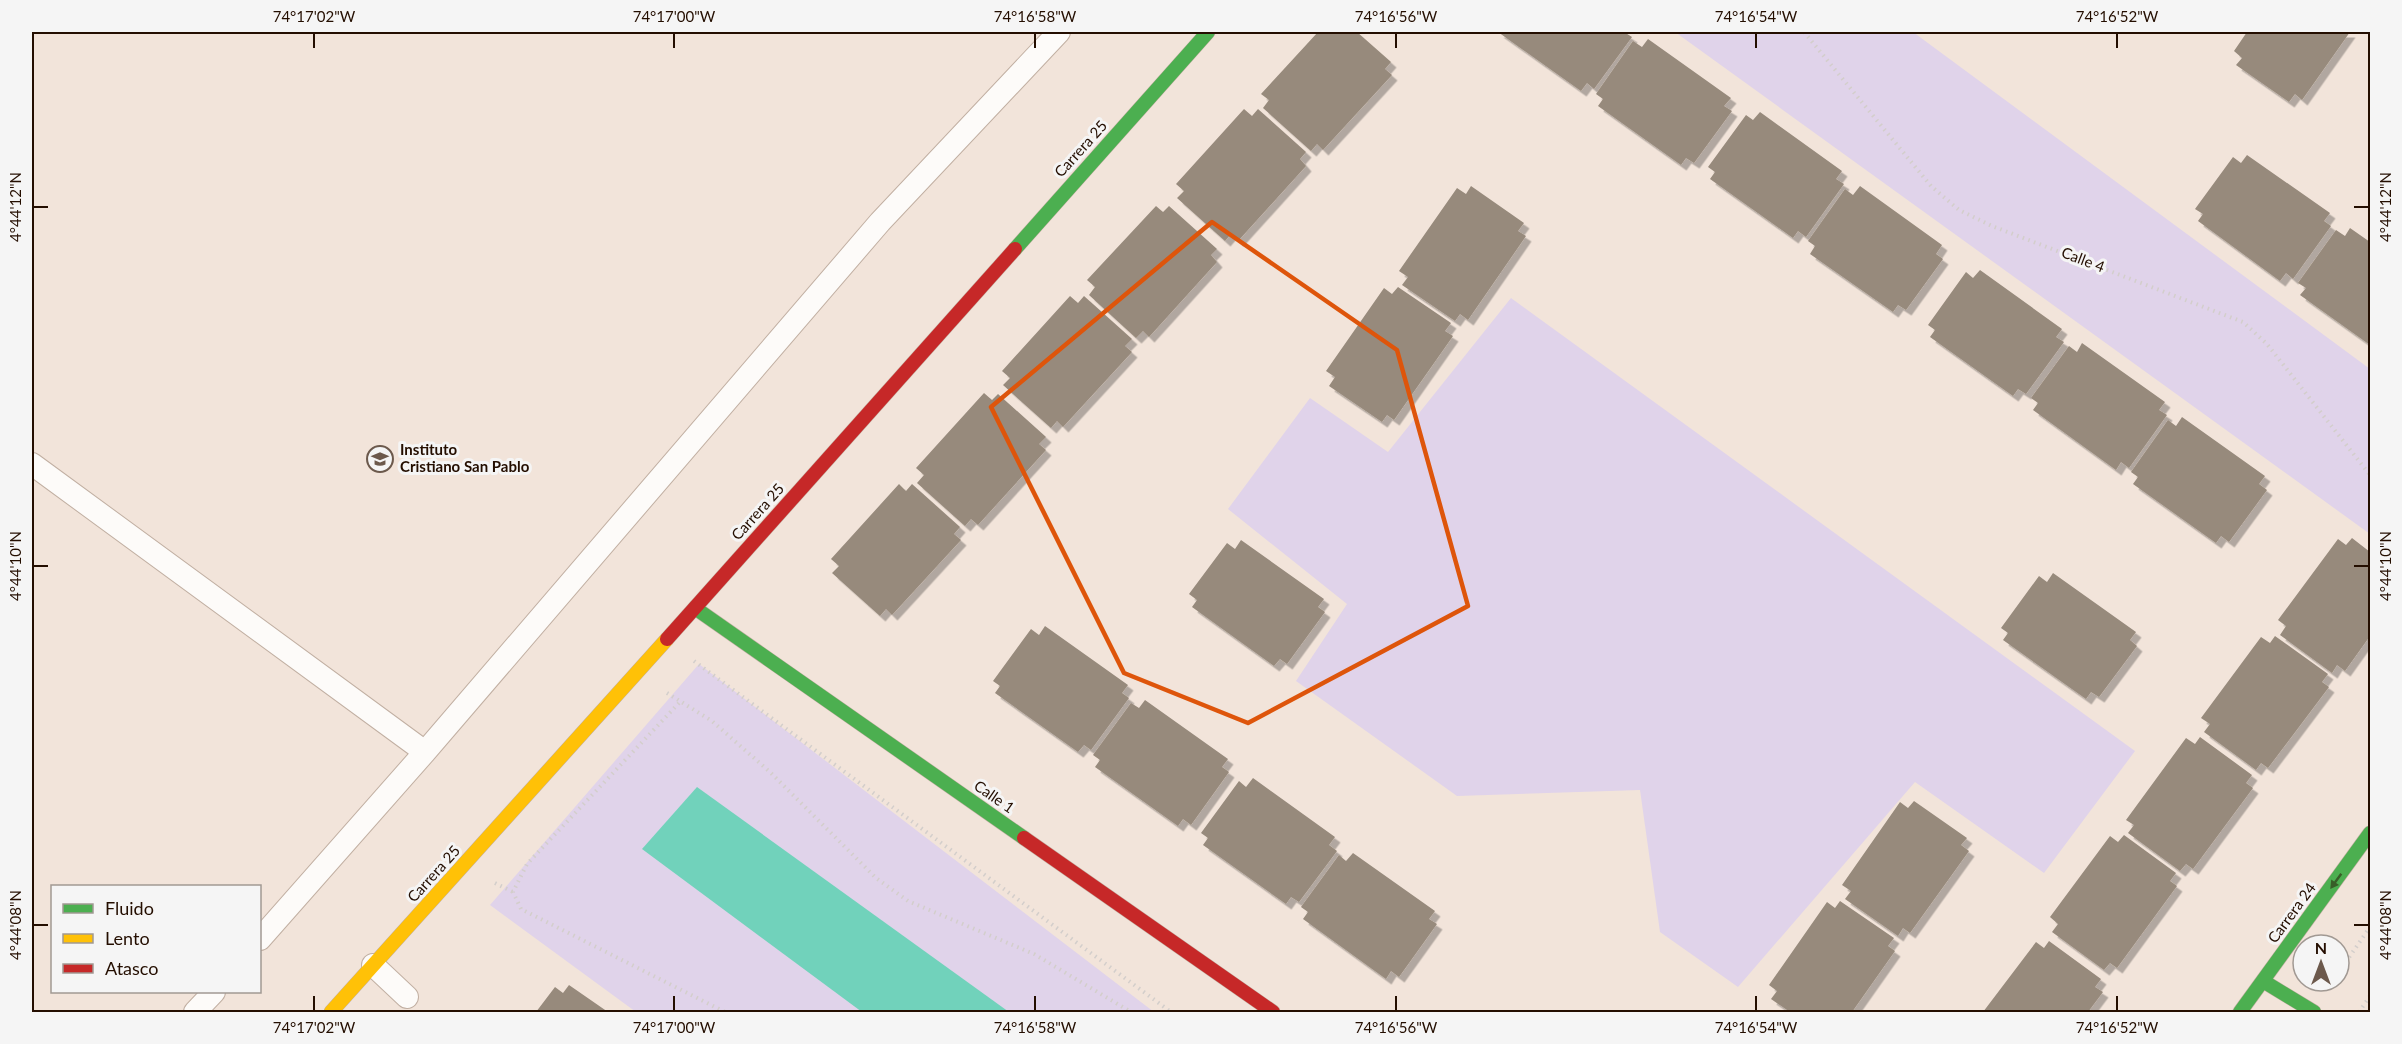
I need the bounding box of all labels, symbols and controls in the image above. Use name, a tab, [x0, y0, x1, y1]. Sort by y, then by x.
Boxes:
text: 74°17'02"W	[273, 7, 356, 25]
text: 74°17'00"W	[633, 7, 716, 25]
text: 74°16'58"W	[994, 7, 1077, 25]
text: 74°16'56"W	[1355, 7, 1438, 25]
text: 74°16'54"W	[1715, 7, 1798, 25]
text: 74°16'52"W	[2076, 7, 2159, 25]
street label: Carrera 25	[1050, 116, 1110, 180]
text: 4°44'12"N	[6, 172, 24, 242]
text: 4°44'12"N	[2376, 172, 2394, 242]
street label: Calle 4	[2059, 243, 2108, 276]
place label: Instituto Cristiano San Pablo	[400, 440, 530, 475]
school or university icon: Instituto Cristiano San Pablo	[365, 444, 395, 474]
street label: Carrera 25	[727, 479, 787, 543]
text: 4°44'10"N	[6, 531, 24, 601]
text: 4°44'10"N	[2376, 531, 2394, 601]
street label: Calle 1	[971, 776, 1018, 816]
street label: Carrera 25	[403, 841, 463, 905]
one-way arrow	[2330, 872, 2342, 888]
street label: Carrera 24	[2263, 879, 2319, 946]
legend	[51, 885, 261, 993]
text: 4°44'08"N	[6, 890, 24, 960]
text: 4°44'08"N	[2376, 890, 2394, 960]
text: Fluido	[105, 897, 154, 919]
text: Lento	[105, 927, 150, 949]
north arrow	[2291, 933, 2351, 993]
text: N	[2315, 938, 2327, 957]
text: Atasco	[105, 957, 158, 979]
text: 74°17'02"W	[273, 1018, 356, 1036]
text: 74°17'00"W	[633, 1018, 716, 1036]
text: 74°16'58"W	[994, 1018, 1077, 1036]
text: 74°16'56"W	[1355, 1018, 1438, 1036]
text: 74°16'54"W	[1715, 1018, 1798, 1036]
text: 74°16'52"W	[2076, 1018, 2159, 1036]

